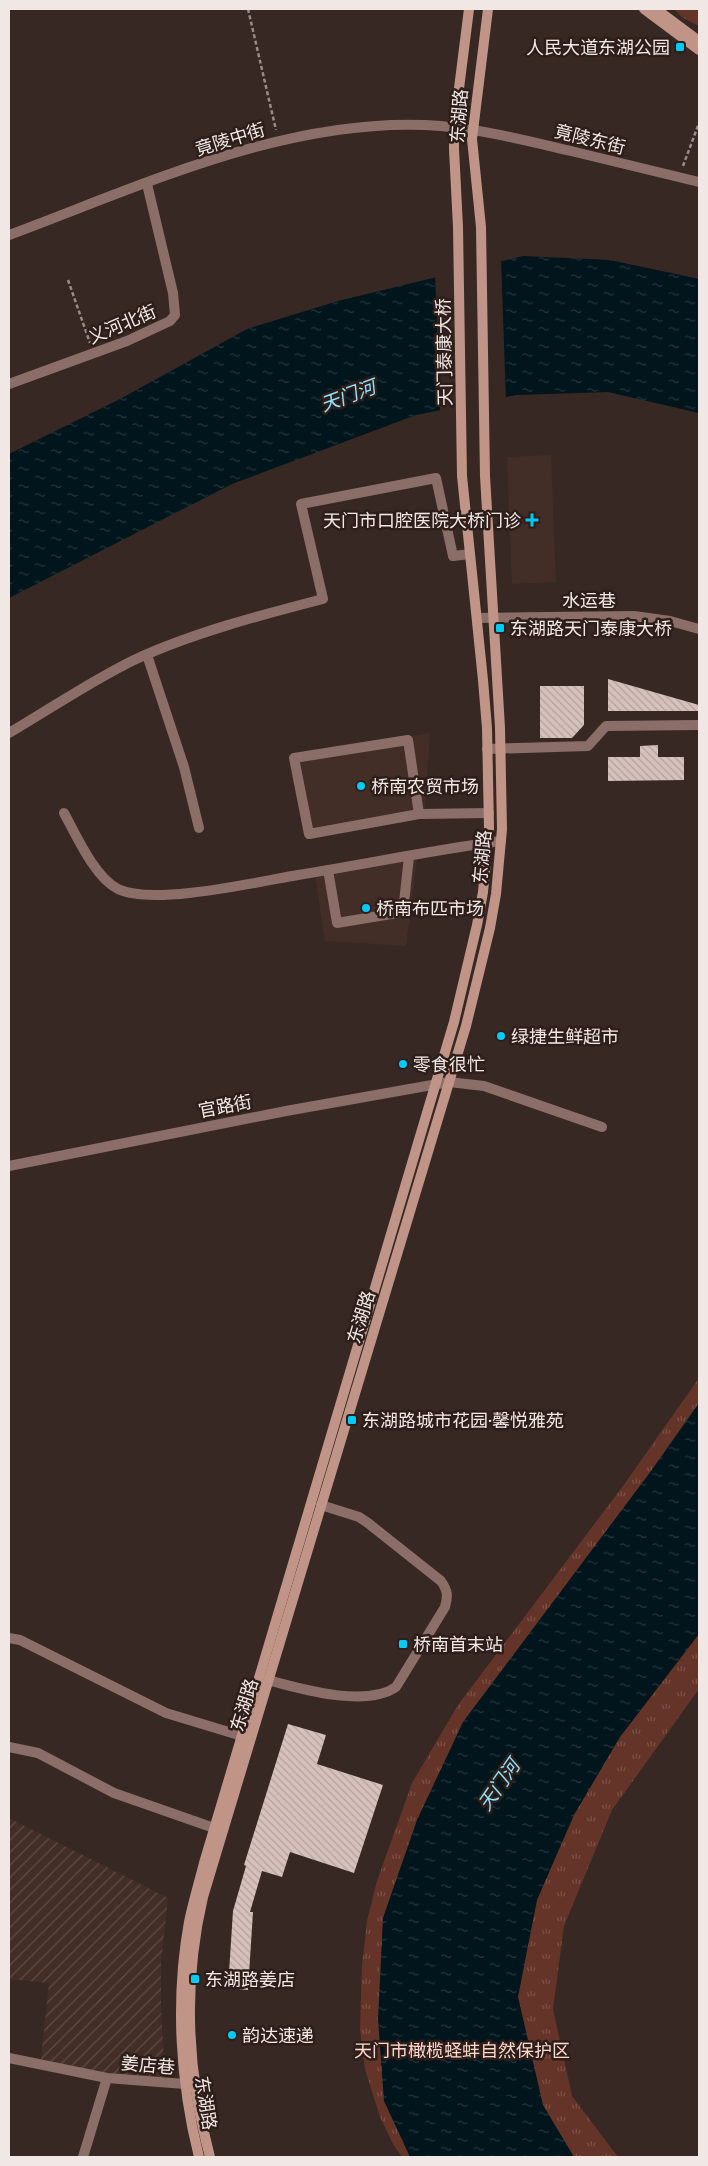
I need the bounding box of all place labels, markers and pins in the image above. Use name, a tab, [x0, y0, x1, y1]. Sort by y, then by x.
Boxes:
place label: 人民大道东湖公园	[526, 37, 670, 58]
marker: 人民大道东湖公园	[674, 41, 686, 53]
place label: 天门市口腔医院大桥门诊	[323, 510, 521, 531]
marker: 天门市口腔医院大桥门诊	[525, 513, 539, 527]
place label: 东湖路天门泰康大桥	[510, 618, 672, 639]
marker: 东湖路天门泰康大桥	[494, 622, 506, 634]
place label: 桥南农贸市场	[371, 776, 479, 797]
marker: 桥南农贸市场	[355, 780, 367, 792]
place label: 桥南布匹市场	[376, 898, 484, 919]
marker: 桥南布匹市场	[360, 902, 372, 914]
place label: 绿捷生鲜超市	[511, 1026, 619, 1047]
marker: 绿捷生鲜超市	[495, 1030, 507, 1042]
place label: 零食很忙	[413, 1054, 485, 1075]
marker: 零食很忙	[397, 1058, 409, 1070]
place label: 东湖路城市花园·馨悦雅苑	[362, 1410, 564, 1431]
marker: 东湖路城市花园·馨悦雅苑	[346, 1414, 358, 1426]
place label: 桥南首末站	[413, 1634, 503, 1655]
marker: 桥南首末站	[397, 1638, 409, 1650]
place label: 东湖路姜店	[205, 1969, 295, 1990]
marker: 东湖路姜店	[189, 1973, 201, 1985]
place label: 韵达速递	[242, 2025, 314, 2046]
marker: 韵达速递	[226, 2029, 238, 2041]

